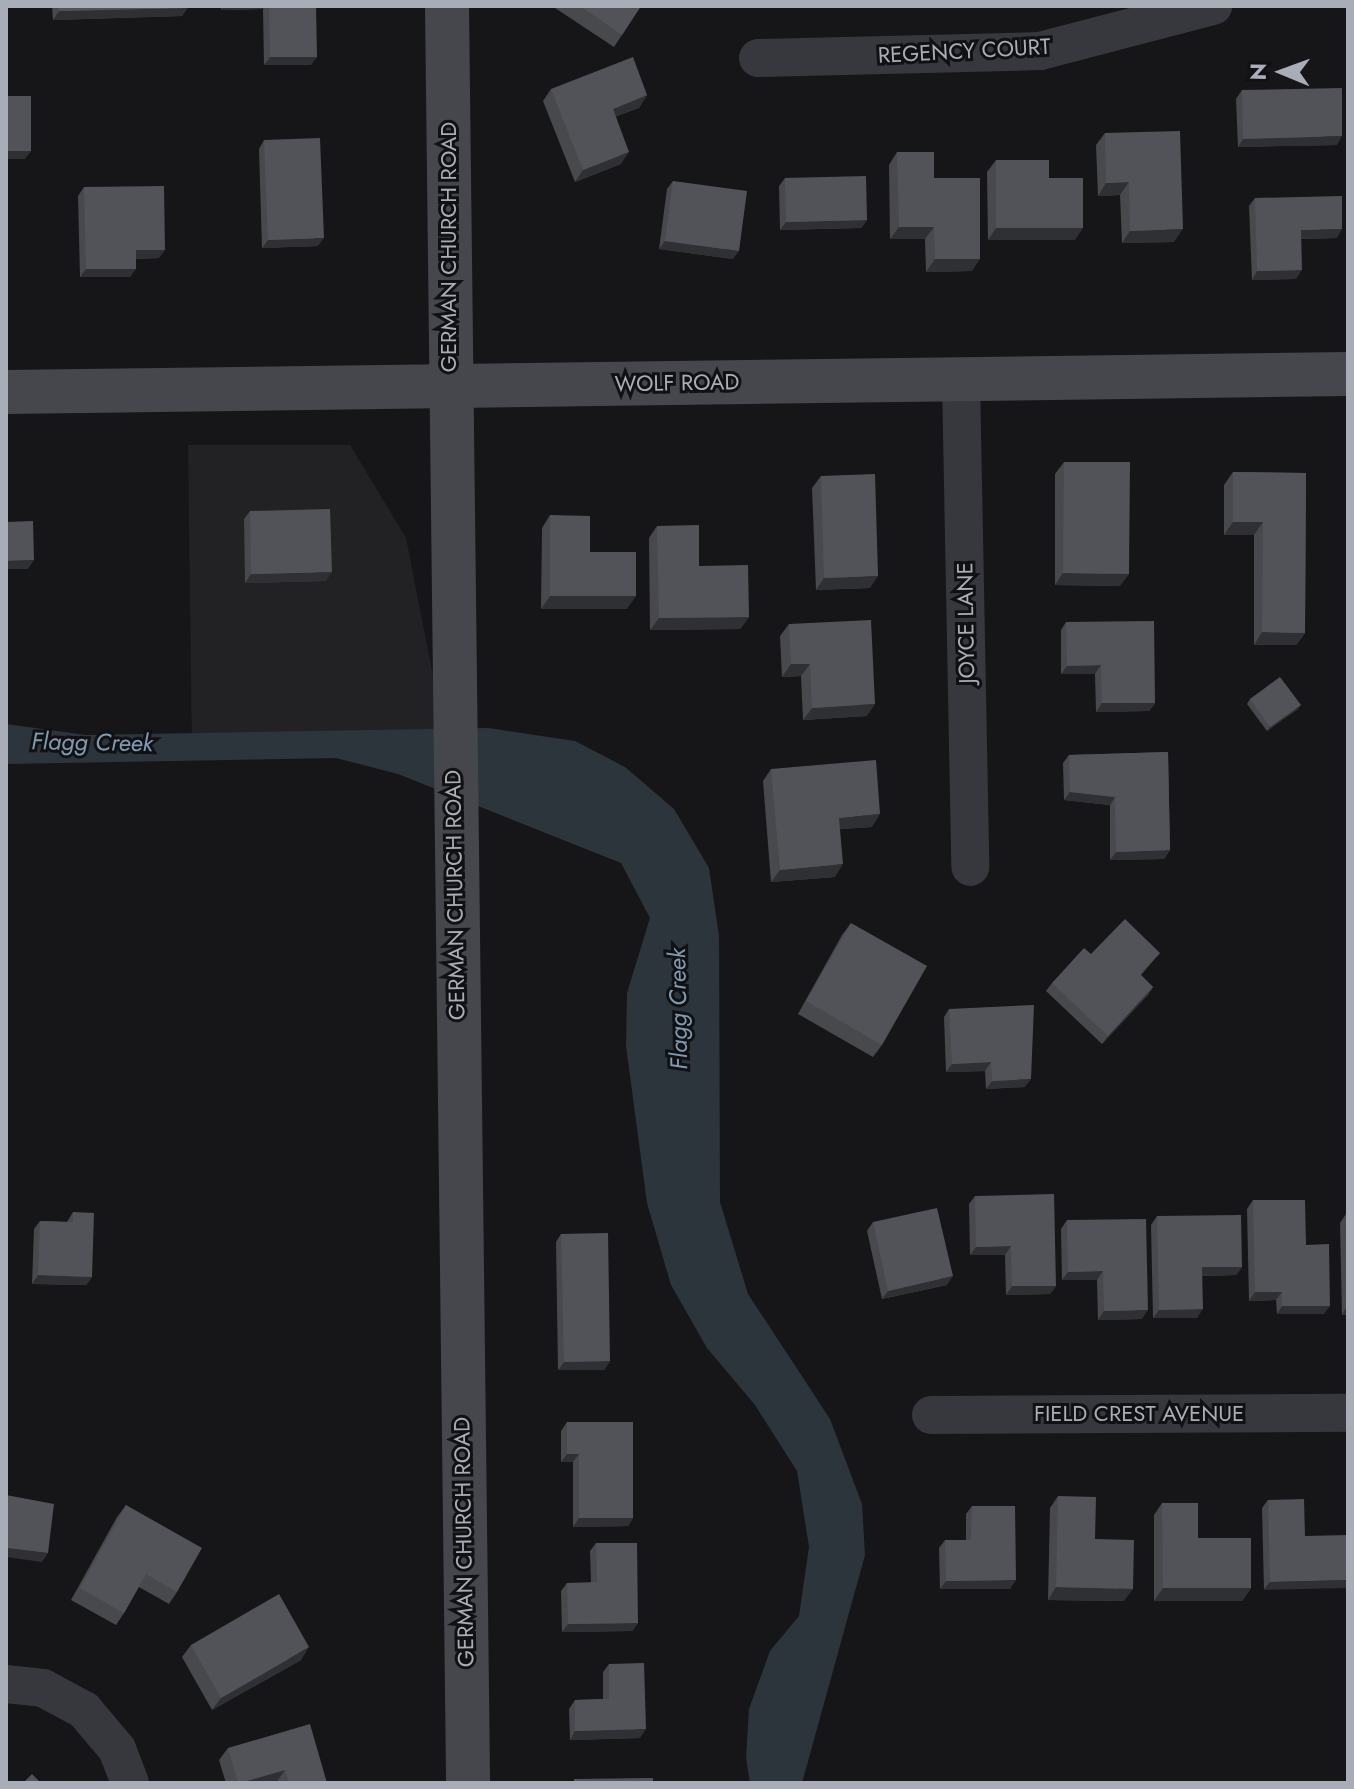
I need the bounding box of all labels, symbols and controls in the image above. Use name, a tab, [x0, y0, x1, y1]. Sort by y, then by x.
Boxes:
north arrow	[1242, 32, 1322, 112]
street label: REGENCY COURT	[877, 33, 1051, 69]
text: N	[1242, 63, 1274, 81]
street label: GERMAN CHURCH ROAD	[436, 122, 462, 372]
street label: WOLF ROAD	[614, 369, 740, 397]
street label: JOYCE LANE	[952, 562, 980, 684]
water label: Flagg Creek	[31, 727, 153, 757]
street label: GERMAN CHURCH ROAD	[440, 770, 470, 1020]
water label: Flagg Creek	[663, 948, 693, 1070]
street label: FIELD CREST AVENUE	[1034, 1401, 1244, 1427]
street label: GERMAN CHURCH ROAD	[449, 1417, 479, 1667]

